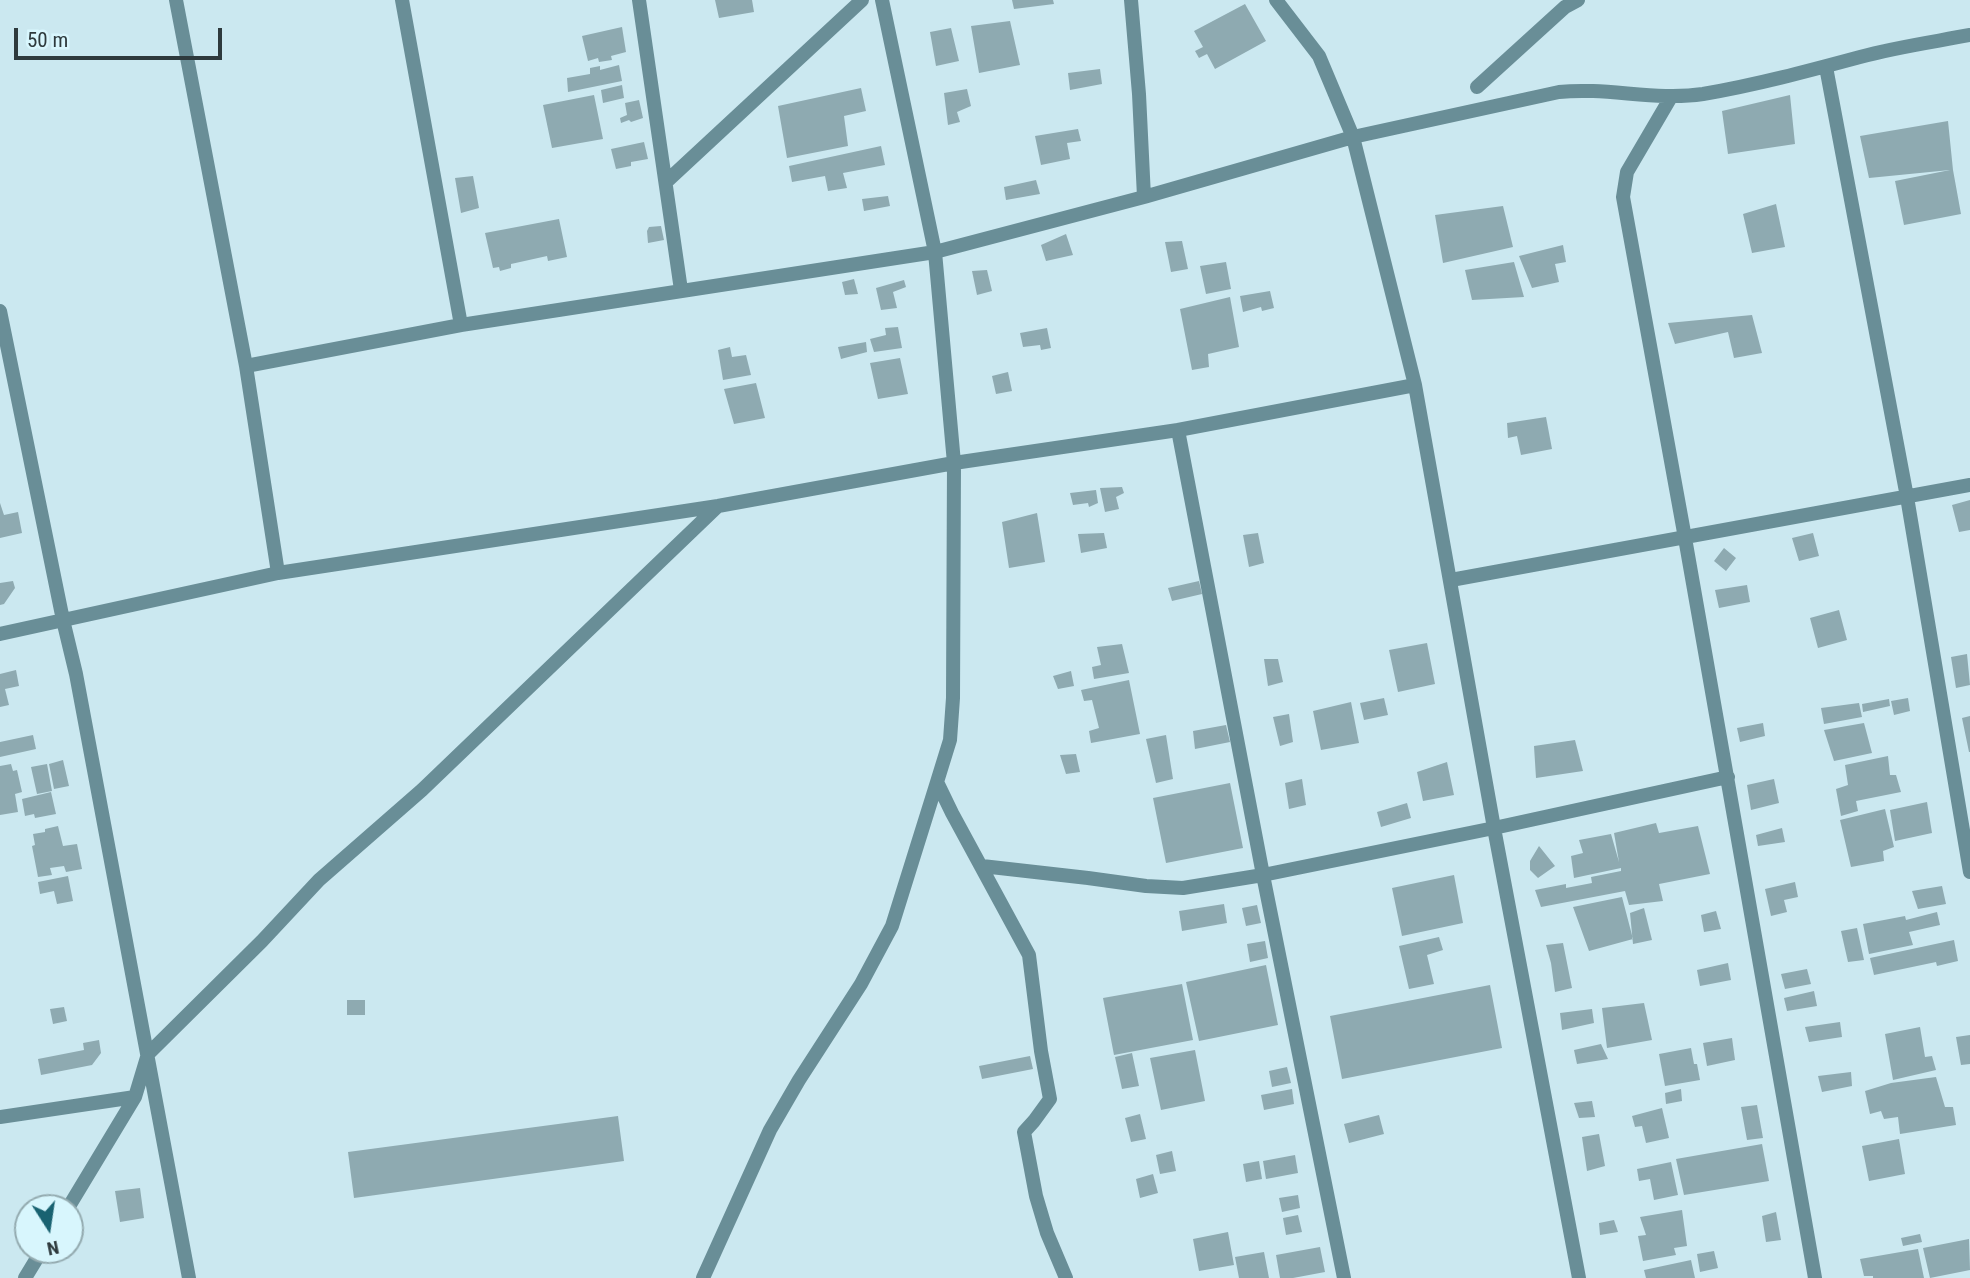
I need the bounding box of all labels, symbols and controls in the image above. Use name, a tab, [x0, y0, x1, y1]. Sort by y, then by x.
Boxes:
scale bar	[18, 14, 226, 58]
text: 50 m	[27, 28, 68, 52]
north arrow	[14, 1194, 84, 1264]
text: N	[45, 1236, 61, 1261]

